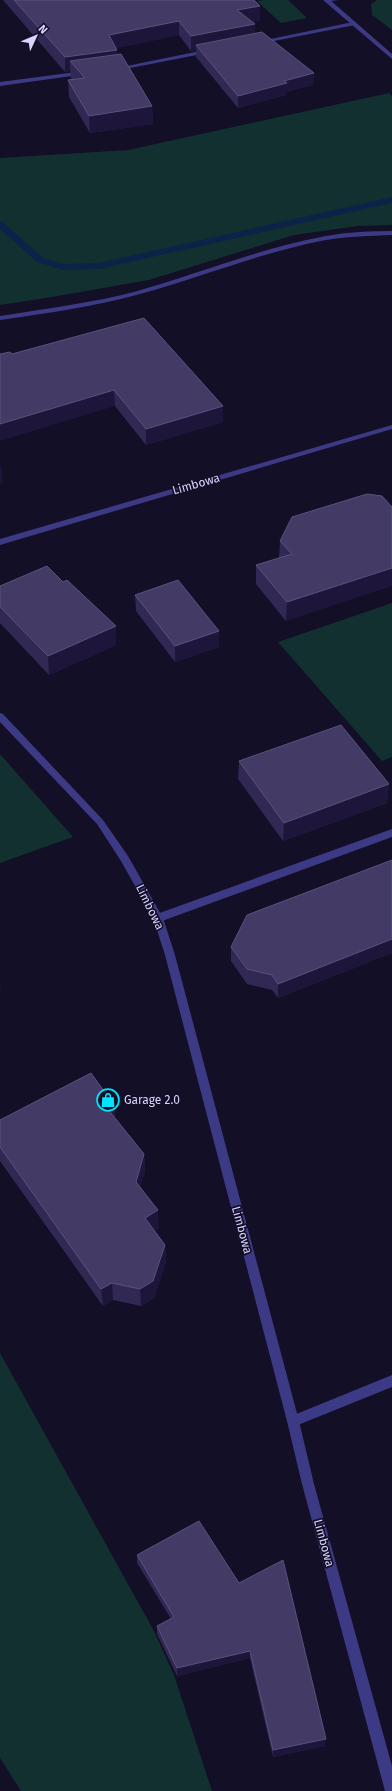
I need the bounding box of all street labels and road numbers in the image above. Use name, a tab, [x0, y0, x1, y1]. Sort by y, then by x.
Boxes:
street label: Limbowa	[171, 471, 221, 497]
street label: Limbowa	[133, 882, 167, 932]
street label: Limbowa	[229, 1205, 255, 1255]
street label: Limbowa	[311, 1518, 337, 1568]

